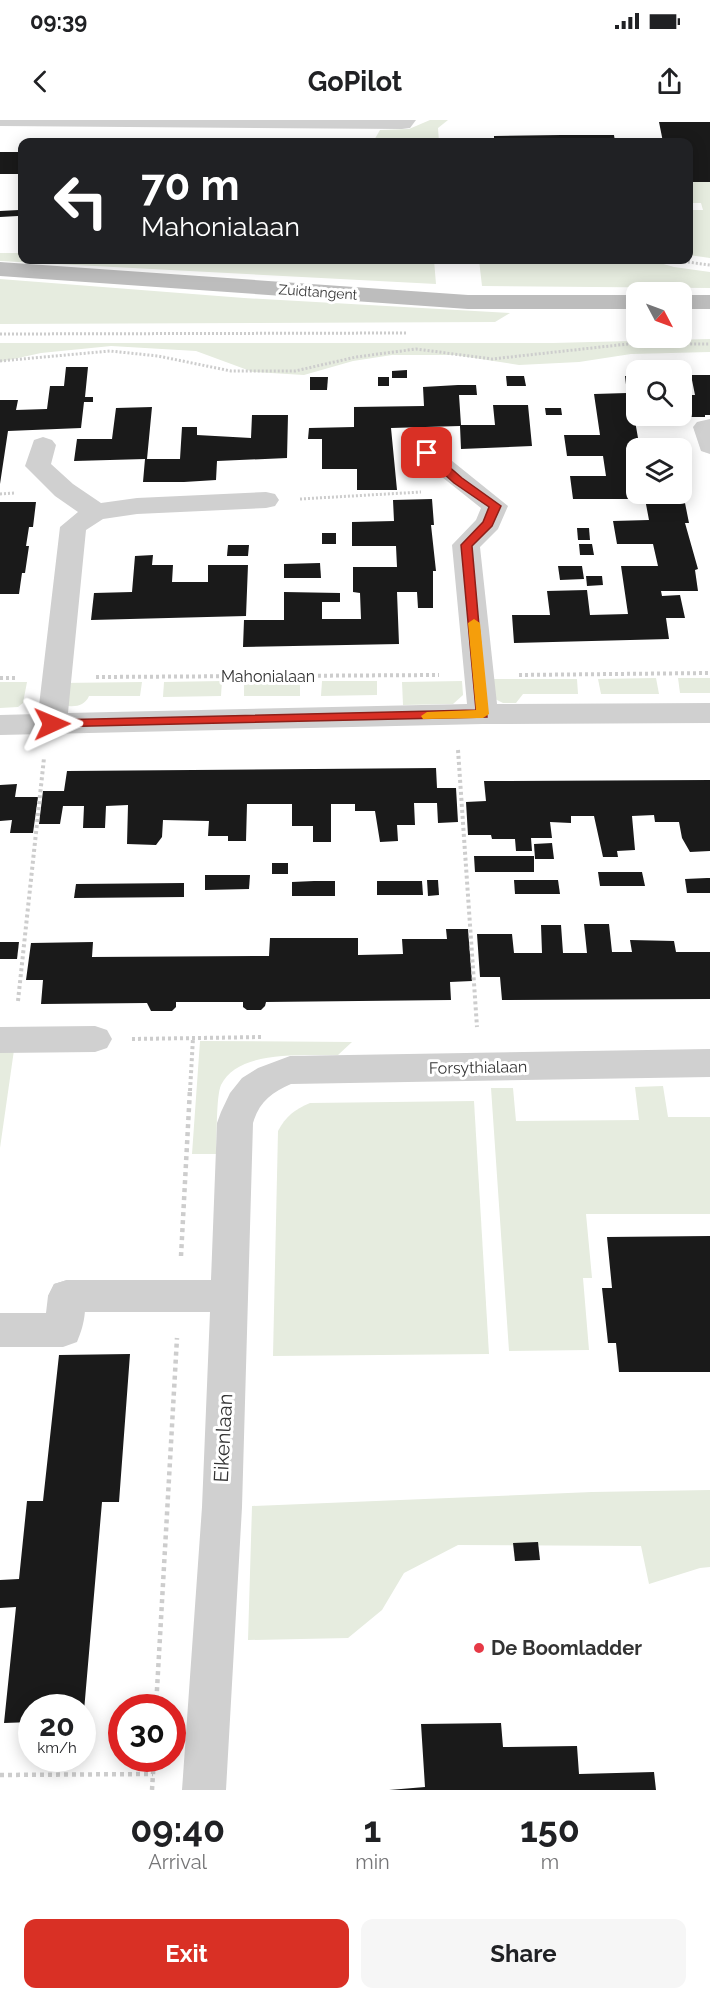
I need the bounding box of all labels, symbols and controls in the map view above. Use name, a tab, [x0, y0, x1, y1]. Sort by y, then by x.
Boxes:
text: 09:39	[30, 8, 87, 34]
icon: back	[24, 65, 57, 98]
icon: share	[653, 65, 686, 98]
text: GoPilot	[308, 66, 402, 97]
text: 70 m	[141, 161, 240, 210]
icon: left	[42, 162, 120, 240]
text: Mahonialaan	[141, 211, 300, 242]
street label: Zuidtangent	[278, 281, 358, 303]
north arrow	[626, 282, 692, 348]
map controls	[626, 282, 692, 504]
button: search	[626, 360, 692, 426]
pin	[401, 427, 452, 478]
icon: arrive	[410, 436, 443, 469]
button: layers	[626, 438, 692, 504]
street label: Mahonialaan	[221, 667, 315, 686]
position arrow	[20, 692, 84, 756]
street label: Forsythialaan	[429, 1057, 527, 1078]
street label: Eikenlaan	[209, 1393, 237, 1483]
place label: De Boomladder	[491, 1636, 642, 1660]
marker: De Boomladder	[472, 1641, 486, 1655]
speed limit sign: 30	[108, 1694, 186, 1772]
text: 20	[39, 1708, 75, 1743]
text: km/h	[37, 1739, 77, 1757]
text: 09:40	[130, 1808, 225, 1850]
text: 1	[364, 1808, 381, 1850]
text: 150	[520, 1808, 580, 1850]
text: Arrival	[148, 1850, 207, 1874]
text: min	[355, 1850, 390, 1874]
text: m	[541, 1850, 559, 1874]
button: Exit	[24, 1919, 349, 1988]
button: Share	[361, 1919, 686, 1988]

